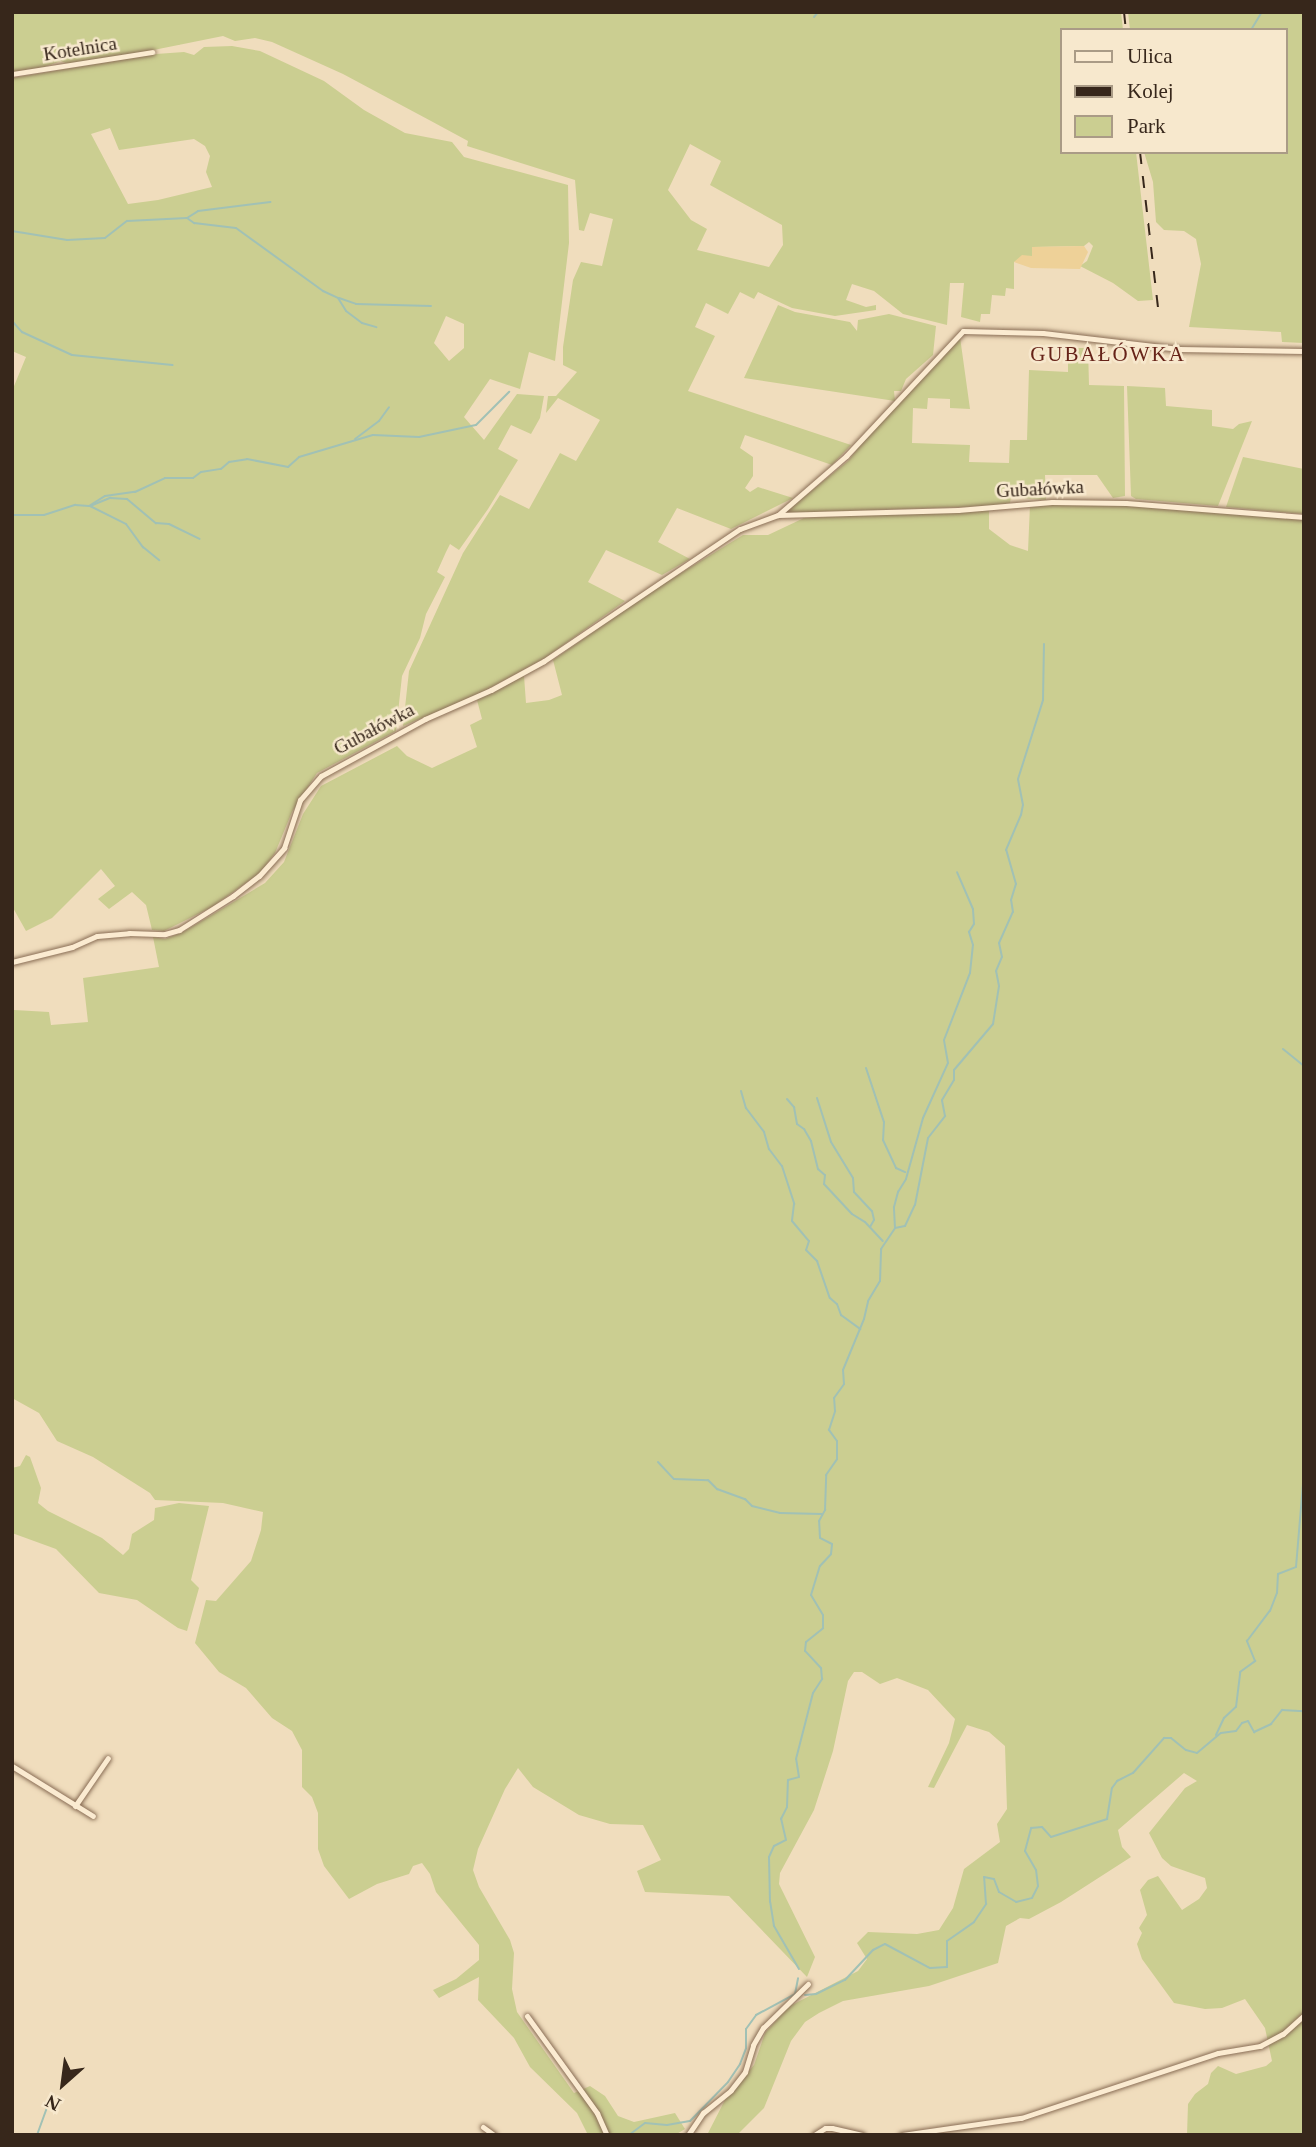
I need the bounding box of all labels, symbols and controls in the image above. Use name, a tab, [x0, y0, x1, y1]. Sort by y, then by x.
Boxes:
legend	[1060, 28, 1288, 154]
street label: Kotelnica	[42, 32, 118, 66]
text: Ulica	[1127, 44, 1172, 68]
text: Kolej	[1127, 79, 1174, 103]
text: Park	[1127, 114, 1166, 138]
district label: GUBAŁÓWKA	[1031, 341, 1185, 367]
street label: Gubałówka	[996, 475, 1084, 503]
street label: Gubałówka	[330, 698, 418, 760]
north arrow	[28, 2049, 98, 2119]
text: N	[42, 2090, 64, 2115]

